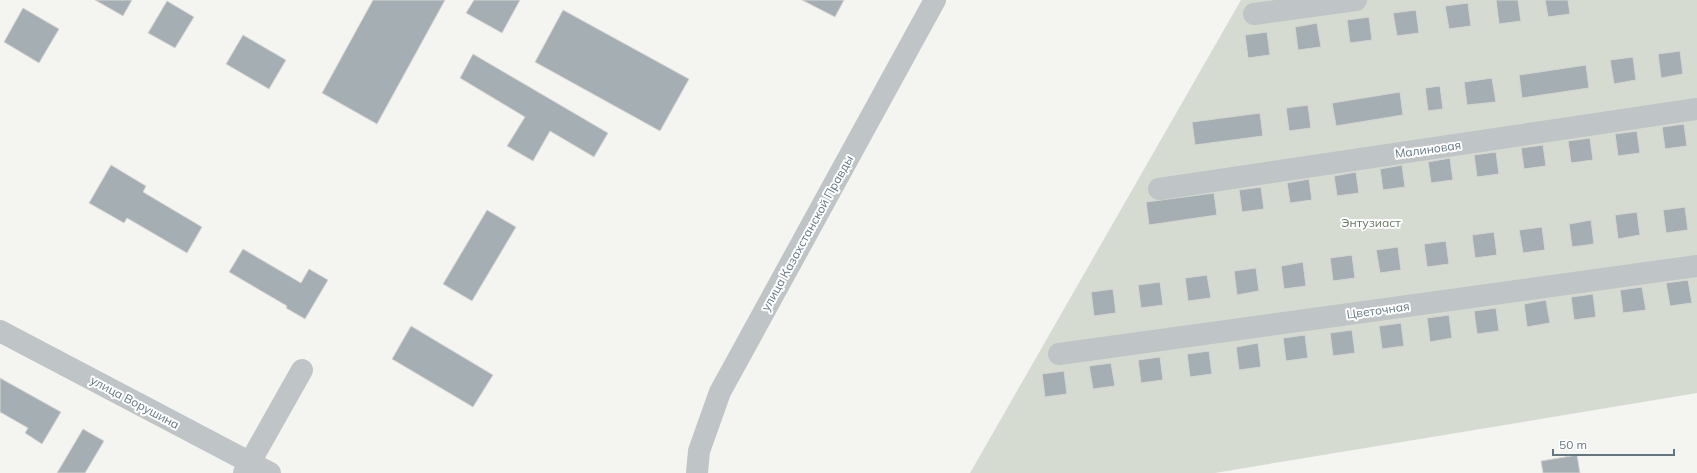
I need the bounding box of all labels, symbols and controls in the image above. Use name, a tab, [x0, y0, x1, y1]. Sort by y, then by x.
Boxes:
street label: Малиновая	[1394, 137, 1462, 161]
street label: улица Казахстанской Правды	[758, 152, 856, 314]
park label: Энтузиаст	[1341, 215, 1401, 230]
street label: Цветочная	[1346, 298, 1410, 322]
street label: улица Ворушина	[88, 372, 182, 432]
scale bar	[1553, 431, 1674, 457]
text: 50 m	[1559, 437, 1587, 452]

